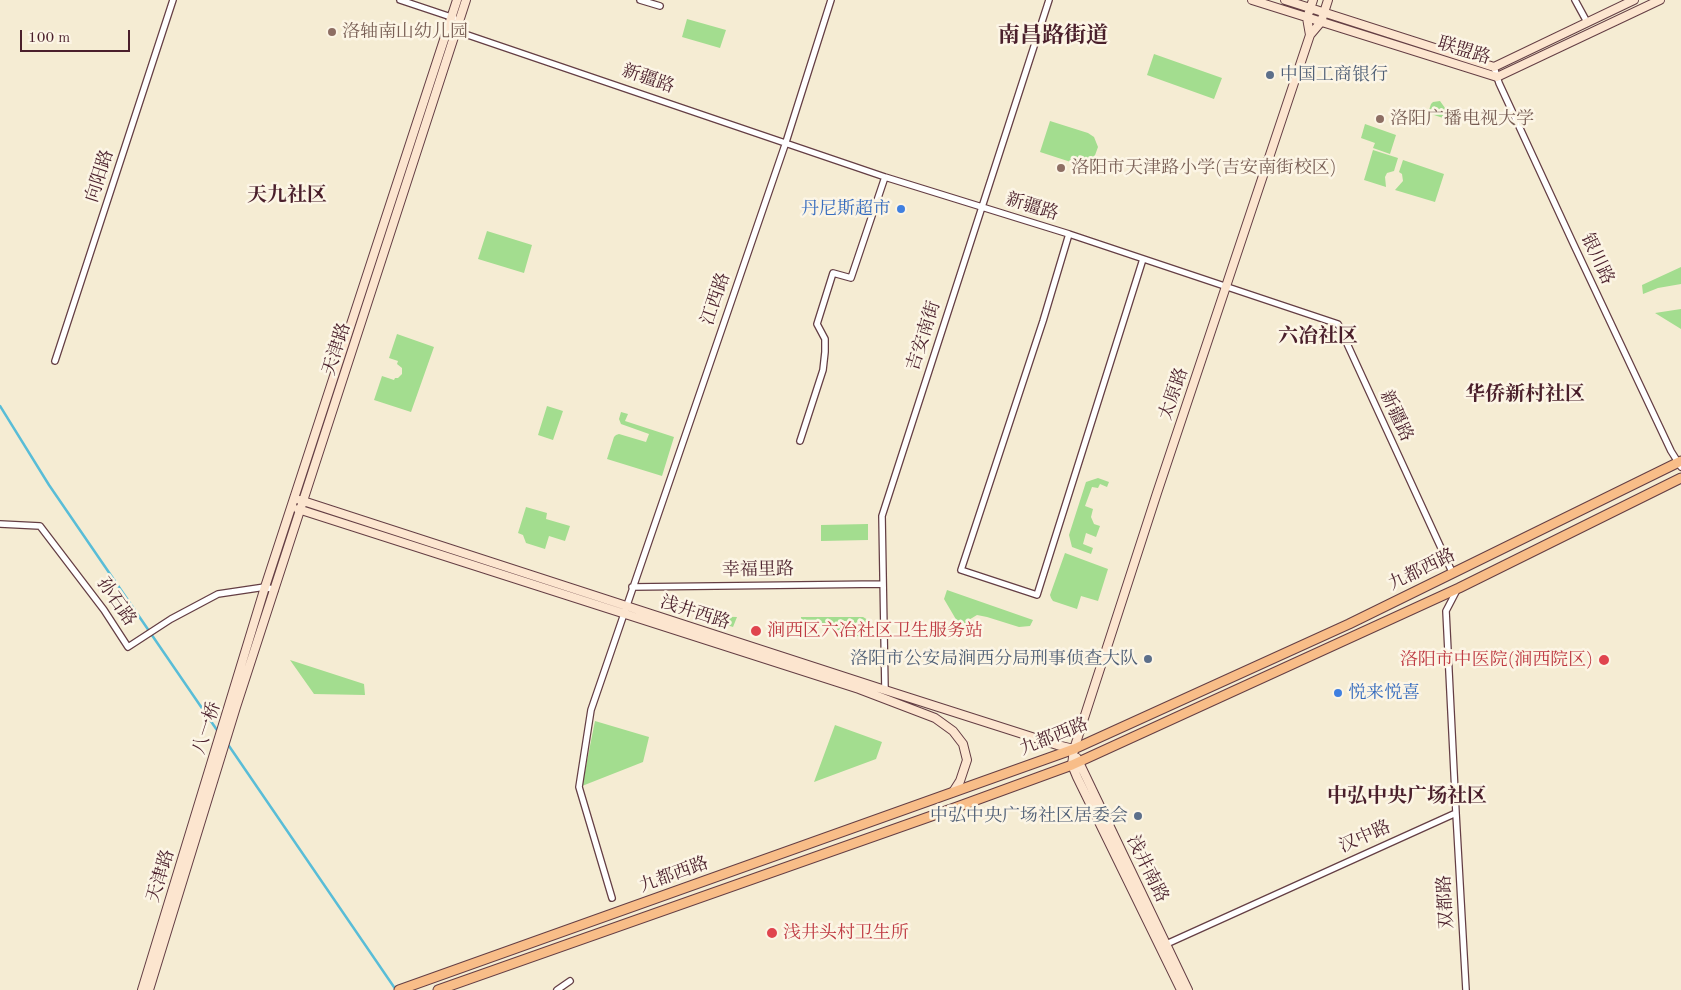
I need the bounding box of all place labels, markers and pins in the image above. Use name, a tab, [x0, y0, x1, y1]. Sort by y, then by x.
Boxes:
place label: 洛轴南山幼儿园	[342, 21, 468, 43]
marker: 洛轴南山幼儿园	[326, 26, 338, 38]
place label: 中国工商银行	[1280, 64, 1388, 86]
marker: 中国工商银行	[1264, 69, 1276, 81]
place label: 洛阳广播电视大学	[1390, 108, 1534, 130]
marker: 洛阳广播电视大学	[1374, 113, 1386, 125]
place label: 洛阳市天津路小学(吉安南街校区)	[1071, 157, 1336, 179]
marker: 洛阳市天津路小学(吉安南街校区)	[1055, 162, 1067, 174]
place label: 丹尼斯超市	[801, 198, 891, 220]
marker: 丹尼斯超市	[895, 203, 907, 215]
place label: 涧西区六冶社区卫生服务站	[767, 620, 983, 642]
marker: 涧西区六冶社区卫生服务站	[749, 624, 763, 638]
place label: 洛阳市公安局涧西分局刑事侦查大队	[850, 648, 1138, 670]
place label: 洛阳市中医院(涧西院区)	[1400, 649, 1593, 671]
marker: 洛阳市公安局涧西分局刑事侦查大队	[1142, 653, 1154, 665]
marker: 洛阳市中医院(涧西院区)	[1597, 653, 1611, 667]
place label: 悦来悦喜	[1348, 682, 1420, 704]
marker: 悦来悦喜	[1332, 687, 1344, 699]
place label: 中弘中央广场社区居委会	[930, 805, 1128, 827]
marker: 中弘中央广场社区居委会	[1132, 810, 1144, 822]
place label: 浅井头村卫生所	[783, 922, 909, 944]
marker: 浅井头村卫生所	[765, 926, 779, 940]

